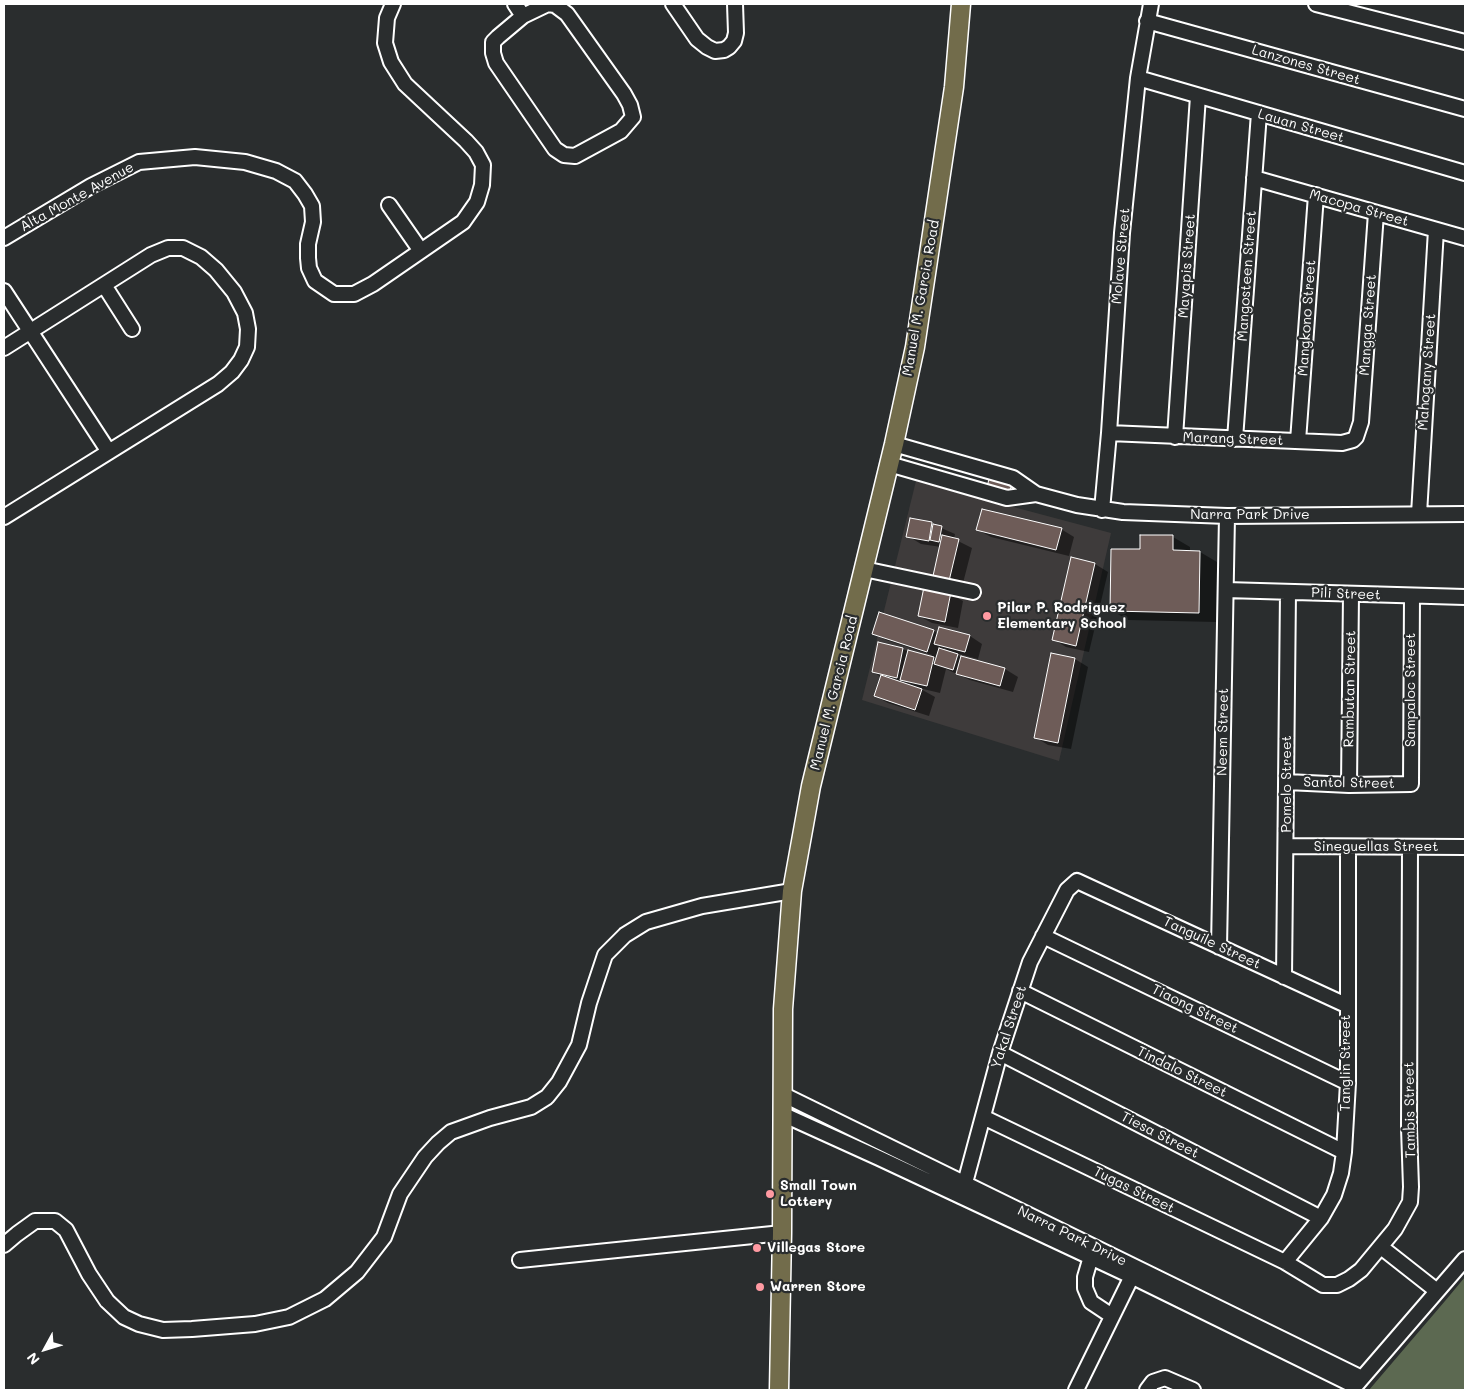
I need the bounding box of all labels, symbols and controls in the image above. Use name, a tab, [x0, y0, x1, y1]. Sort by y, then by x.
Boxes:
street label: Lanzones Street	[1250, 41, 1362, 89]
street label: Lauan Street	[1256, 106, 1346, 146]
street label: Alta Monte Avenue	[17, 159, 137, 235]
street label: Macopa Street	[1307, 186, 1411, 230]
street label: Molave Street	[1108, 207, 1134, 305]
street label: Mangosteen Street	[1234, 210, 1260, 342]
street label: Mayapis Street	[1175, 213, 1199, 319]
street label: Manuel M. Garcia Road	[899, 219, 943, 377]
street label: Mangkono Street	[1295, 259, 1319, 377]
street label: Mangga Street	[1356, 274, 1380, 376]
street label: Mahogany Street	[1415, 313, 1439, 431]
street label: Marang Street	[1182, 429, 1284, 449]
street label: Narra Park Drive	[1190, 507, 1310, 523]
street label: Pili Street	[1311, 584, 1381, 604]
place label: Pilar P. Rodriguez Elementary School	[997, 600, 1126, 632]
marker: Pilar P. Rodriguez Elementary School	[981, 610, 993, 622]
street label: Manuel M. Garcia Road	[807, 614, 861, 772]
street label: Rambutan Street	[1341, 630, 1359, 748]
street label: Sampaloc Street	[1403, 633, 1419, 747]
street label: Neem Street	[1214, 688, 1232, 776]
street label: Pomelo Street	[1279, 735, 1295, 833]
street label: Santol Street	[1303, 774, 1395, 792]
street label: Sineguellas Street	[1314, 839, 1438, 855]
street label: Tanguile Street	[1161, 913, 1263, 973]
street label: Tiaong Street	[1149, 981, 1241, 1037]
street label: Yakal Street	[988, 983, 1030, 1071]
street label: Tanglin Street	[1338, 1015, 1354, 1111]
street label: Tindalo Street	[1134, 1043, 1230, 1101]
street label: Tambis Street	[1401, 1061, 1419, 1159]
street label: Tiesa Street	[1118, 1108, 1202, 1162]
street label: Tugas Street	[1091, 1163, 1177, 1217]
place label: Small Town Lottery	[780, 1178, 857, 1210]
marker: Small Town Lottery	[764, 1188, 776, 1200]
street label: Narra Park Drive	[1015, 1202, 1129, 1270]
place label: Villegas Store	[767, 1240, 865, 1256]
marker: Villegas Store	[751, 1242, 763, 1254]
place label: Warren Store	[770, 1279, 866, 1295]
marker: Warren Store	[754, 1281, 766, 1293]
north arrow	[20, 1324, 70, 1374]
text: N	[22, 1349, 44, 1369]

